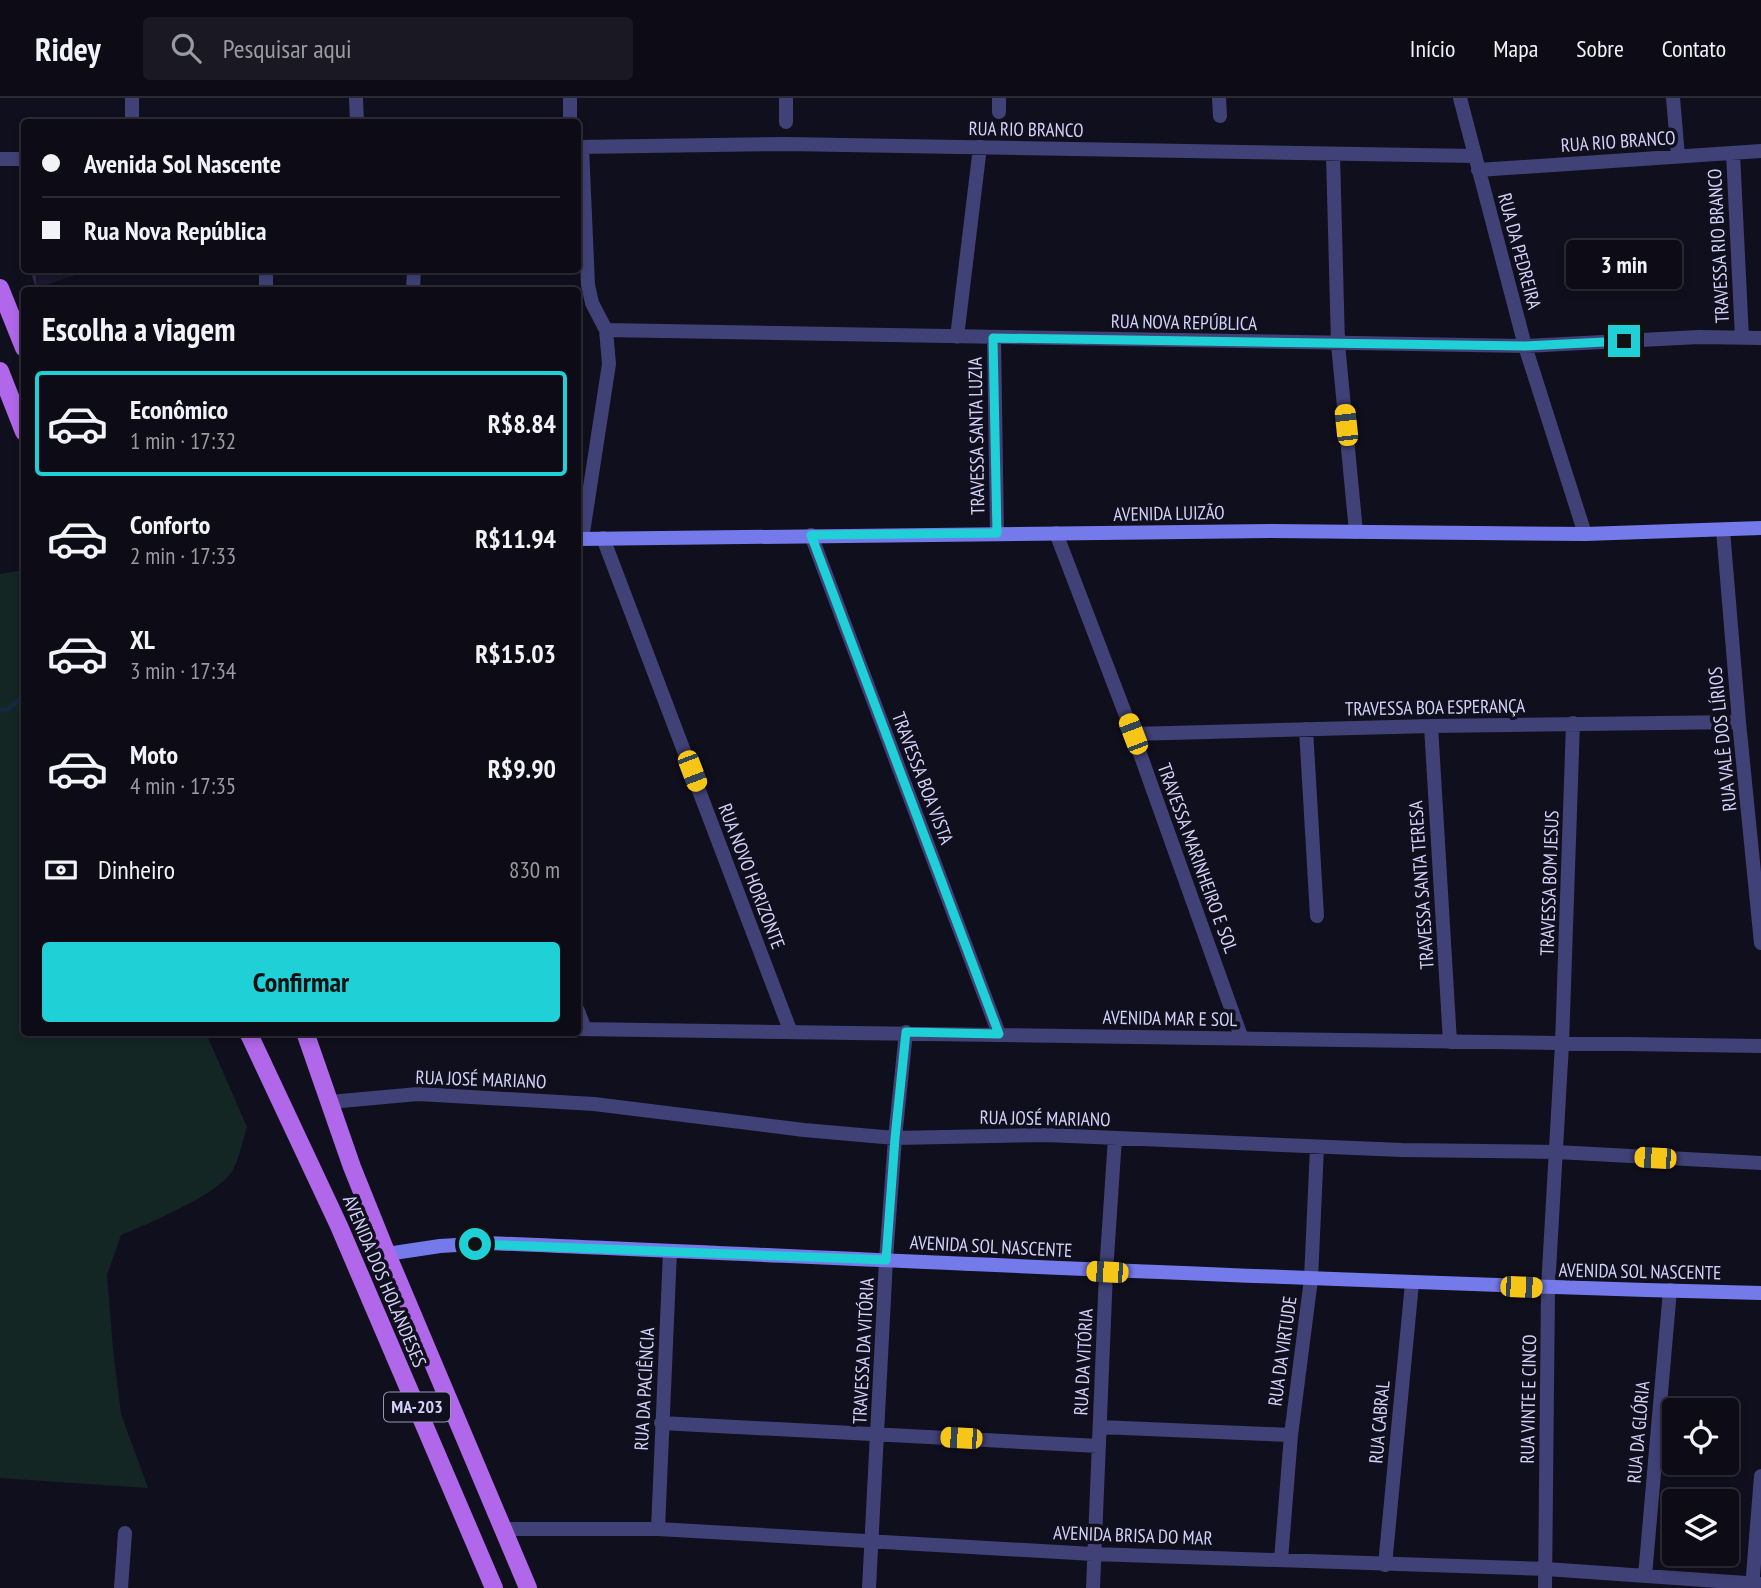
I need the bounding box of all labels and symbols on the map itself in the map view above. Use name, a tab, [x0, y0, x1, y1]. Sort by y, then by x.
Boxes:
street label: RUA RIO BRANCO	[968, 116, 1084, 142]
street label: RUA RIO BRANCO	[1560, 125, 1676, 157]
street label: TRAVESSA RIO BRANCO	[1702, 168, 1734, 324]
street label: RUA DA PEDREIRA	[1493, 190, 1547, 312]
callout: 3 min	[1566, 240, 1682, 288]
street label: RUA NOVA REPÚBLICA	[1111, 309, 1257, 335]
route end	[1608, 325, 1640, 357]
street label: TRAVESSA SANTA LUZIA	[963, 357, 989, 515]
car	[1334, 403, 1359, 447]
street label: AVENIDA LUIZÃO	[1113, 500, 1225, 526]
street label: RUA VALÊ DOS LÍRIOS	[1702, 666, 1742, 812]
street label: TRAVESSA BOA ESPERANÇA	[1345, 693, 1525, 721]
street label: TRAVESSA BOA VISTA	[887, 708, 959, 848]
car	[1116, 711, 1151, 757]
car	[675, 748, 710, 794]
street label: TRAVESSA MARINHEIRO E SOL	[1152, 760, 1244, 956]
street label: RUA NOVO HORIZONTE	[713, 800, 791, 952]
street label: TRAVESSA SANTA TERESA	[1403, 800, 1439, 970]
street label: TRAVESSA BOM JESUS	[1534, 810, 1564, 956]
street label: AVENIDA MAR E SOL	[1102, 1005, 1238, 1031]
street label: RUA JOSÉ MARIANO	[415, 1065, 547, 1093]
street label: RUA JOSÉ MARIANO	[979, 1105, 1111, 1131]
car	[1634, 1146, 1677, 1170]
street label: AVENIDA DOS HOLANDESES	[338, 1191, 432, 1371]
route start	[459, 1228, 491, 1260]
street label: AVENIDA SOL NASCENTE	[909, 1230, 1073, 1262]
street label: AVENIDA SOL NASCENTE	[1558, 1258, 1722, 1284]
car	[1086, 1260, 1129, 1284]
car	[1500, 1276, 1543, 1298]
street label: TRAVESSA DA VITÓRIA	[847, 1277, 879, 1425]
street label: RUA DA VIRTUDE	[1262, 1294, 1302, 1408]
street label: RUA DA VITÓRIA	[1068, 1308, 1098, 1416]
street label: RUA DA PACIÊNCIA	[629, 1327, 659, 1451]
street label: RUA VINTE E CINCO	[1515, 1334, 1541, 1464]
street label: RUA CABRAL	[1363, 1379, 1395, 1464]
street label: RUA DA GLÓRIA	[1622, 1380, 1654, 1484]
road number: MA-203	[384, 1392, 450, 1422]
car	[940, 1426, 983, 1450]
street label: AVENIDA BRISA DO MAR	[1053, 1520, 1213, 1550]

